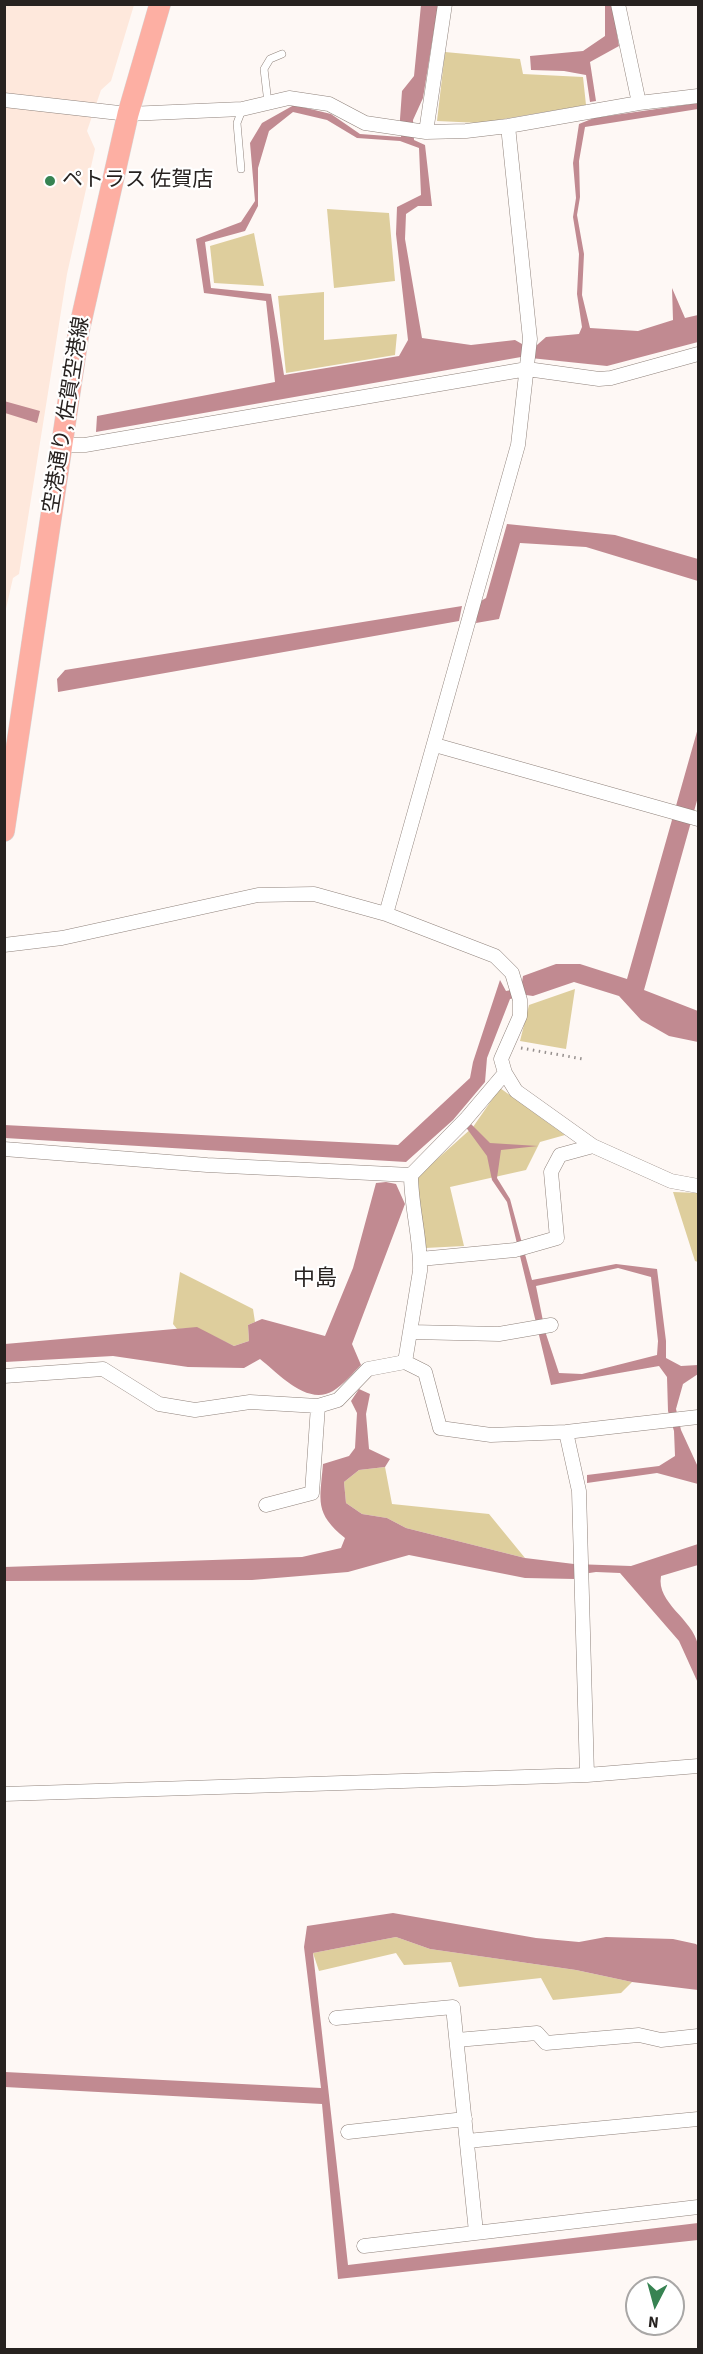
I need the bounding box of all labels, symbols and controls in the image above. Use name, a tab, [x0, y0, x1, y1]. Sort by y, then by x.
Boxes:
place label: ペトラス 佐賀店	[62, 168, 213, 194]
marker: ペトラス 佐賀店	[43, 174, 57, 188]
street label: 空港通り, 佐賀空港線	[40, 315, 96, 515]
district label: 中島	[293, 1267, 337, 1293]
north arrow	[625, 2276, 685, 2336]
text: N	[647, 2310, 660, 2333]

